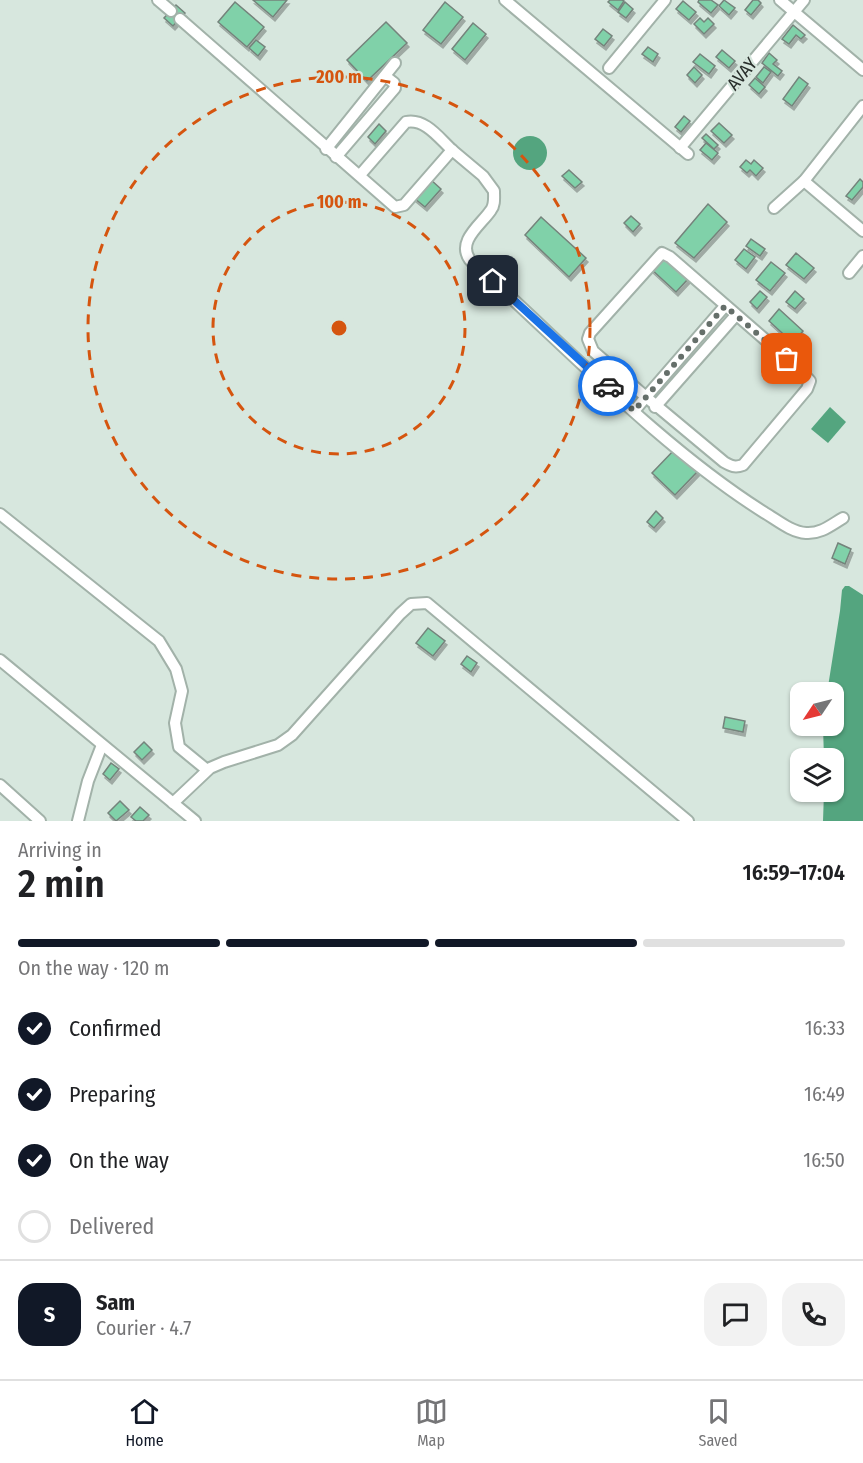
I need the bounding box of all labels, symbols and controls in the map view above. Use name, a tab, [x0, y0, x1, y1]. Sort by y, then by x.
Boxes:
street label: AVAY	[722, 53, 762, 95]
text: 200 m	[315, 66, 362, 88]
text: 100 m	[317, 191, 361, 213]
pin	[467, 255, 518, 306]
icon: home	[476, 264, 509, 297]
centre of rings	[329, 318, 349, 338]
pin	[761, 333, 812, 384]
icon: bag	[770, 342, 803, 375]
courier	[578, 356, 638, 416]
icon: car	[592, 370, 625, 403]
north arrow	[790, 682, 844, 736]
map controls	[790, 682, 844, 802]
button: layers	[790, 748, 844, 802]
text: Arriving in	[18, 838, 102, 862]
text: 16:59–17:04	[743, 859, 845, 886]
text: 2 min	[18, 861, 105, 907]
text: On the way · 120 m	[18, 956, 169, 980]
icon: check	[18, 1012, 51, 1045]
text: Confirmed	[69, 1015, 162, 1042]
text: 16:33	[805, 1016, 845, 1040]
icon: check	[18, 1078, 51, 1111]
text: Preparing	[69, 1081, 155, 1108]
text: 16:49	[804, 1082, 845, 1106]
icon: check	[18, 1144, 51, 1177]
text: On the way	[69, 1147, 169, 1174]
text: 16:50	[803, 1148, 845, 1172]
text: Delivered	[69, 1213, 154, 1240]
button: chat	[704, 1283, 767, 1346]
button: phone	[782, 1283, 845, 1346]
text: Sam	[96, 1289, 135, 1316]
text: S	[44, 1301, 55, 1328]
text: Courier · 4.7	[96, 1316, 191, 1340]
tab: Home	[125, 1395, 164, 1450]
tab: Map	[415, 1395, 448, 1450]
tab: Saved	[698, 1395, 738, 1450]

